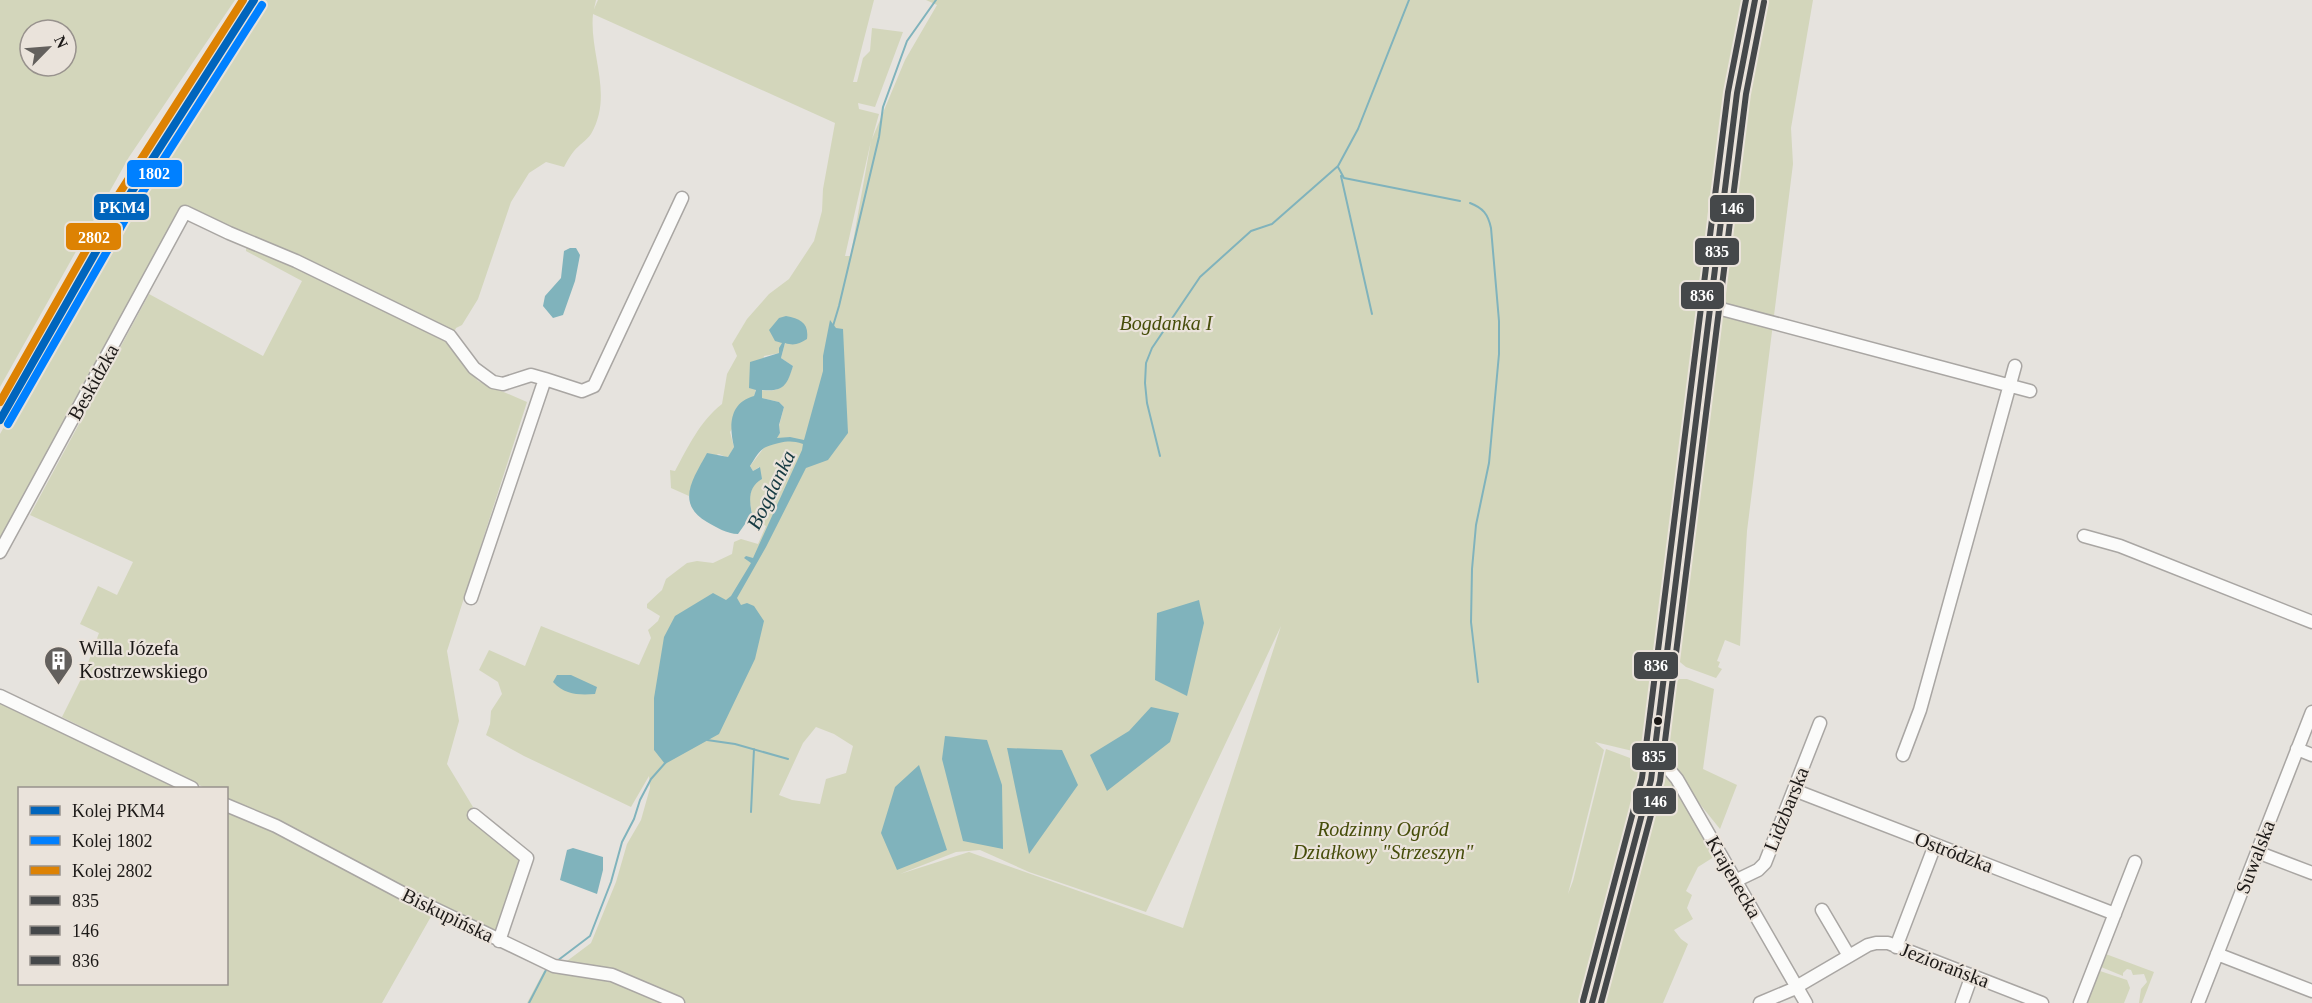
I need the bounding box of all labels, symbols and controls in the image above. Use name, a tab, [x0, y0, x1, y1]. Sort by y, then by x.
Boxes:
north arrow	[18, 18, 78, 78]
text: N	[51, 33, 71, 51]
line badge: 1802	[126, 159, 183, 188]
text: 1802	[138, 165, 170, 182]
line badge: PKM4	[93, 193, 150, 221]
line badge: 146	[1709, 194, 1755, 223]
text: PKM4	[99, 199, 145, 216]
text: 146	[1720, 200, 1744, 217]
line badge: 2802	[65, 222, 122, 251]
text: 2802	[78, 229, 110, 246]
line badge: 835	[1694, 237, 1740, 266]
text: 835	[1705, 243, 1729, 260]
line badge: 836	[1680, 281, 1725, 310]
text: 836	[1690, 287, 1714, 304]
park label: Bogdanka I	[1120, 312, 1214, 335]
street label: Beskidzka	[63, 340, 123, 424]
water label: Bogdanka	[742, 446, 800, 534]
place label: Willa Józefa Kostrzewskiego	[79, 637, 208, 683]
building icon: Willa Józefa Kostrzewskiego	[42, 644, 74, 686]
line badge: 836	[1633, 651, 1679, 680]
text: 836	[1644, 657, 1668, 674]
unlabelled marker	[1652, 715, 1664, 727]
line badge: 835	[1631, 742, 1677, 771]
text: 835	[1642, 748, 1666, 765]
street label: Lidzbarska	[1759, 764, 1813, 854]
legend	[18, 787, 228, 985]
line badge: 146	[1632, 787, 1677, 815]
text: 146	[1643, 793, 1667, 810]
text: Kolej PKM4	[72, 801, 165, 821]
street label: Suwalska	[2231, 817, 2279, 897]
park label: Rodzinny Ogród Działkowy "Strzeszyn"	[1292, 818, 1474, 864]
street label: Ostródzka	[1912, 827, 1996, 877]
text: Kolej 1802	[72, 831, 153, 851]
street label: Krajenecka	[1701, 832, 1766, 923]
text: Kolej 2802	[72, 861, 153, 881]
street label: Biskupińska	[398, 883, 497, 948]
text: 835	[72, 891, 99, 911]
text: 146	[72, 921, 99, 941]
street label: Jeziorańska	[1898, 938, 1993, 992]
text: 836	[72, 951, 99, 971]

